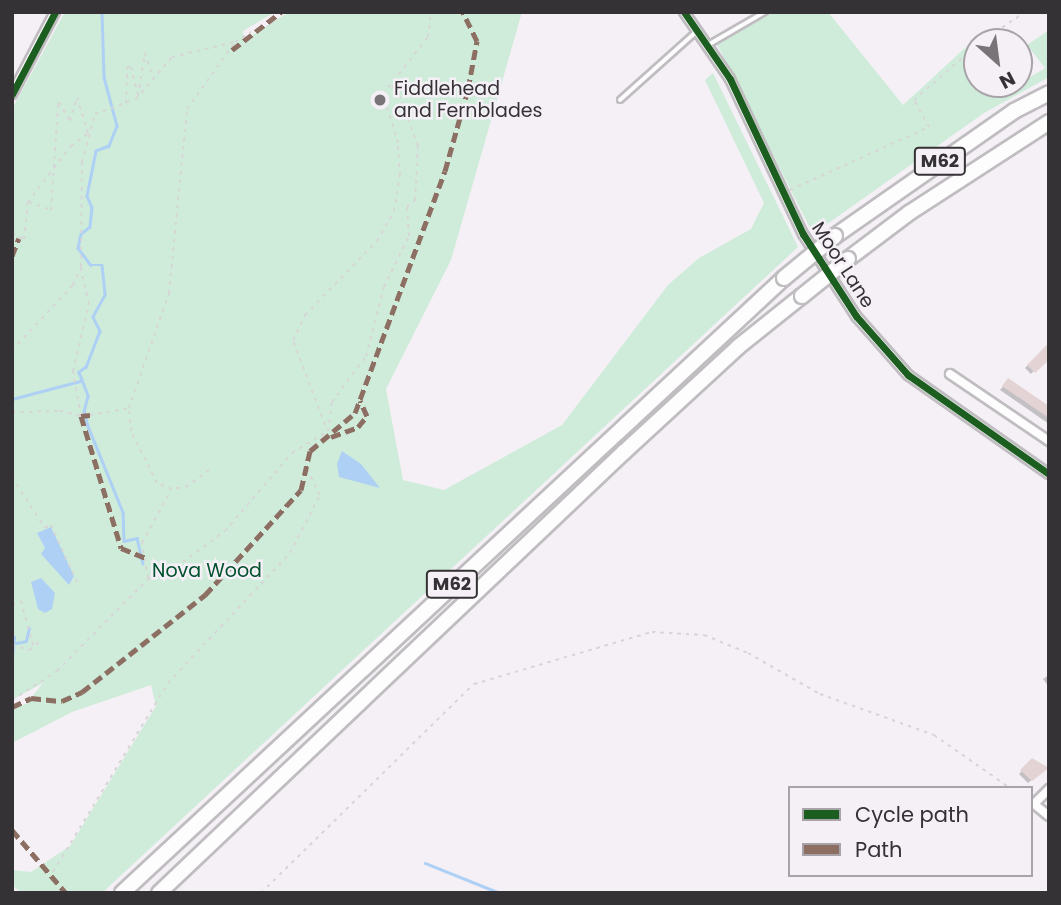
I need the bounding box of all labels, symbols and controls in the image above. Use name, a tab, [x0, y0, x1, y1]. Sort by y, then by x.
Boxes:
north arrow	[963, 28, 1033, 98]
text: N	[995, 65, 1020, 95]
place label: Fiddlehead and Fernblades	[394, 78, 542, 122]
marker: Fiddlehead and Fernblades	[372, 92, 388, 108]
road number: M62	[914, 146, 966, 176]
street label: Moor Lane	[807, 218, 879, 312]
park label: Nova Wood	[152, 560, 262, 582]
road number: M62	[426, 570, 478, 598]
legend	[788, 786, 1033, 877]
text: Cycle path	[855, 800, 969, 829]
text: Path	[855, 835, 902, 864]

